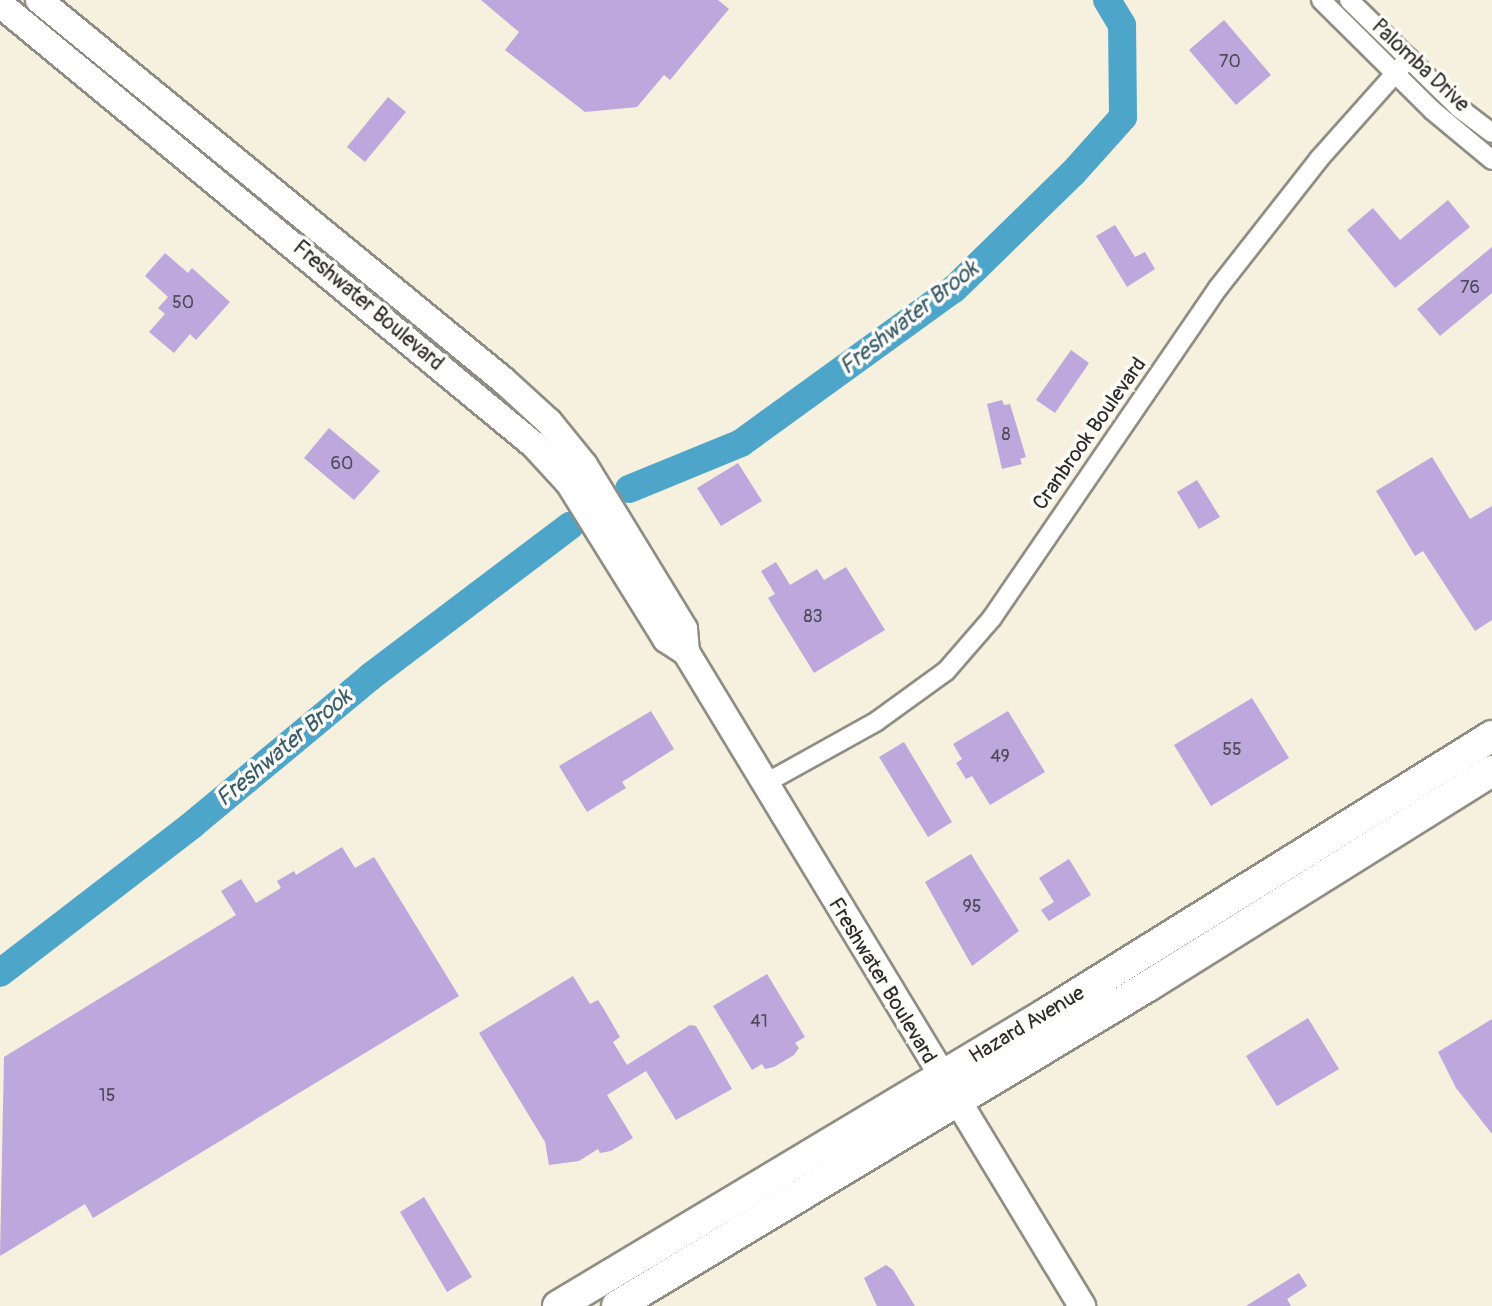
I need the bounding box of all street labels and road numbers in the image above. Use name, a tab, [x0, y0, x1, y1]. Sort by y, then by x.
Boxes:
street label: Palomba Drive	[1366, 14, 1474, 118]
street label: Freshwater Boulevard	[287, 236, 449, 376]
street label: Cranbrook Boulevard	[1028, 353, 1152, 515]
street label: Freshwater Boulevard	[822, 893, 942, 1069]
street label: Hazard Avenue	[965, 981, 1089, 1069]

